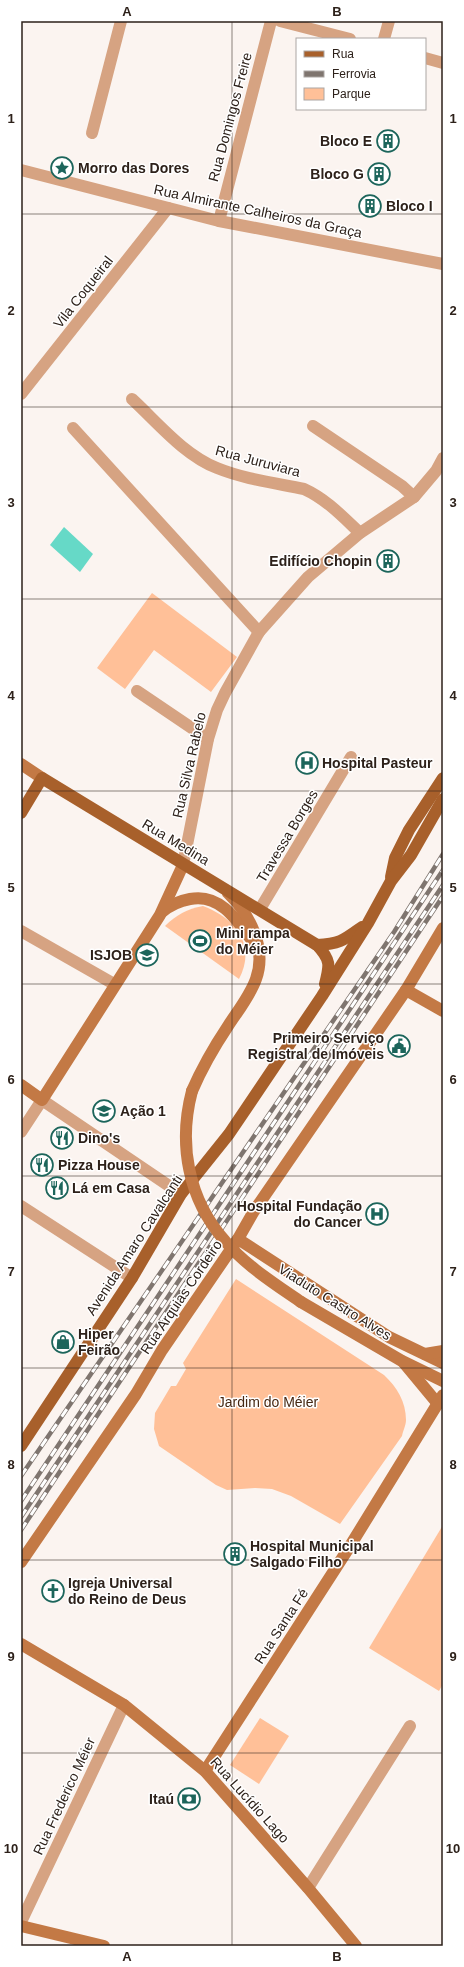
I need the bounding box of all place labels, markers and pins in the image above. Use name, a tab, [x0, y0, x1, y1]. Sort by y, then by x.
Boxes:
building icon: Bloco E	[375, 128, 401, 154]
place label: Bloco E	[320, 133, 372, 149]
place icon: Morro das Dores	[49, 155, 75, 181]
place label: Morro das Dores	[78, 160, 189, 176]
building icon: Bloco G	[366, 161, 392, 187]
place label: Bloco G	[310, 166, 364, 182]
building icon: Bloco I	[357, 193, 383, 219]
place label: Bloco I	[386, 198, 433, 214]
building icon: Edifício Chopin	[375, 548, 401, 574]
place label: Edifício Chopin	[269, 553, 372, 569]
hospital icon: Hospital Pasteur	[294, 750, 320, 776]
place label: Hospital Pasteur	[322, 755, 433, 771]
place label: Mini rampa do Méier	[216, 925, 290, 957]
sports icon: Mini rampa do Méier	[187, 928, 213, 954]
school or university icon: ISJOB	[134, 942, 160, 968]
place label: ISJOB	[90, 947, 132, 963]
place label: Primeiro Serviço Registral de Imóveis	[248, 1030, 384, 1062]
public building icon: Primeiro Serviço Registral de Imóveis	[386, 1033, 412, 1059]
school or university icon: Ação 1	[91, 1098, 117, 1124]
place label: Ação 1	[120, 1103, 166, 1119]
restaurant icon: Dino's	[49, 1125, 75, 1151]
place label: Dino's	[78, 1130, 120, 1146]
restaurant icon: Pizza House	[29, 1152, 55, 1178]
place label: Pizza House	[58, 1157, 140, 1173]
restaurant icon: Lá em Casa	[44, 1175, 70, 1201]
place label: Lá em Casa	[72, 1180, 150, 1196]
place label: Hospital Fundação do Cancer	[237, 1198, 363, 1230]
hospital icon: Hospital Fundação do Cancer	[364, 1201, 390, 1227]
place label: Hiper Feirão	[78, 1326, 120, 1358]
shop icon: Hiper Feirão	[50, 1329, 76, 1355]
place label: Hospital Municipal Salgado Filho	[250, 1538, 374, 1570]
building icon: Hospital Municipal Salgado Filho	[222, 1541, 248, 1567]
place label: Igreja Universal do Reino de Deus	[68, 1575, 186, 1607]
church icon: Igreja Universal do Reino de Deus	[40, 1578, 66, 1604]
bank icon: Itaú	[176, 1786, 202, 1812]
place label: Itaú	[149, 1791, 174, 1807]

